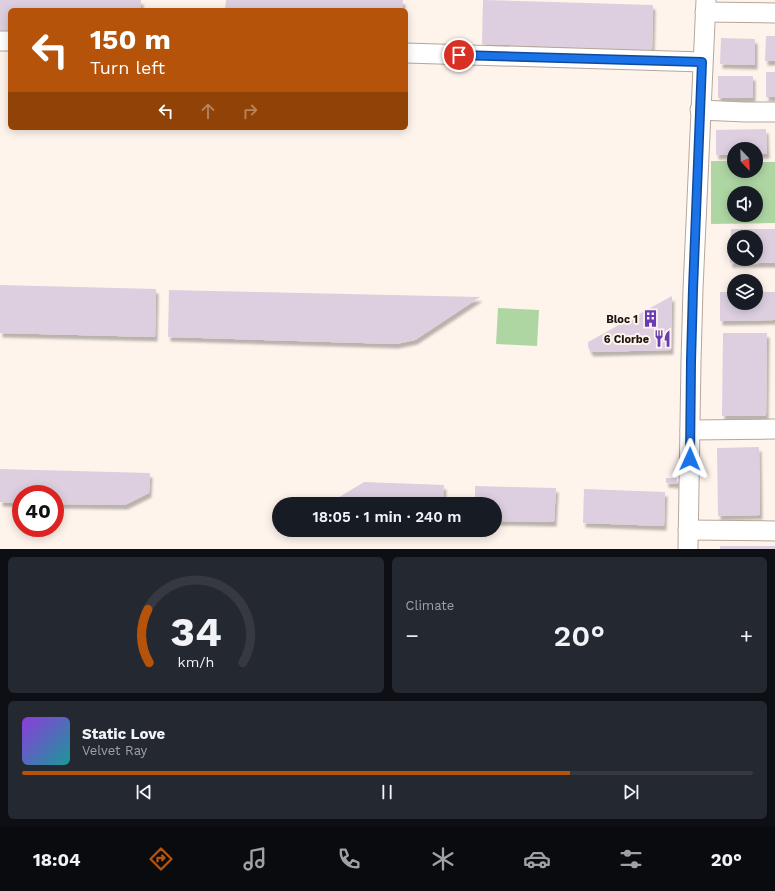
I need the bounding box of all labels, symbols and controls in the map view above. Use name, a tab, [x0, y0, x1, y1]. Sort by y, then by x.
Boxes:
text: 150 m	[90, 23, 171, 56]
icon: left	[24, 24, 76, 76]
pin	[442, 38, 476, 72]
icon: arrive	[448, 44, 470, 66]
text: Turn left	[90, 57, 165, 78]
icon: left	[155, 100, 177, 122]
icon: ahead	[197, 100, 219, 122]
icon: right	[239, 100, 261, 122]
north arrow	[727, 142, 763, 178]
map controls	[727, 142, 763, 310]
button: sound	[727, 186, 763, 222]
button: search	[727, 230, 763, 266]
button: layers	[727, 274, 763, 310]
building icon: Bloc 1	[641, 309, 661, 329]
place label: Bloc 1	[606, 313, 638, 326]
restaurant icon: 6 Ciorbe	[652, 329, 672, 349]
place label: 6 Ciorbe	[604, 333, 649, 346]
position arrow	[669, 438, 711, 480]
speed limit sign: 40	[12, 485, 64, 537]
text: 18:05 · 1 min · 240 m	[312, 508, 462, 526]
text: Climate	[406, 598, 454, 613]
text: 34	[170, 607, 222, 656]
text: 20°	[554, 618, 605, 653]
text: −	[406, 623, 419, 648]
text: +	[740, 623, 753, 648]
text: km/h	[177, 654, 214, 670]
text: Static Love	[82, 725, 165, 743]
text: Velvet Ray	[82, 743, 147, 758]
icon: previous	[133, 781, 155, 803]
icon: pause	[376, 781, 398, 803]
icon: next	[620, 781, 642, 803]
icon: directions	[147, 845, 175, 873]
icon: music	[241, 845, 269, 873]
icon: phone	[335, 845, 363, 873]
icon: climate	[429, 845, 457, 873]
icon: car	[523, 845, 551, 873]
icon: filters	[617, 845, 645, 873]
text: 18:04	[33, 849, 81, 870]
text: 20°	[711, 849, 742, 870]

